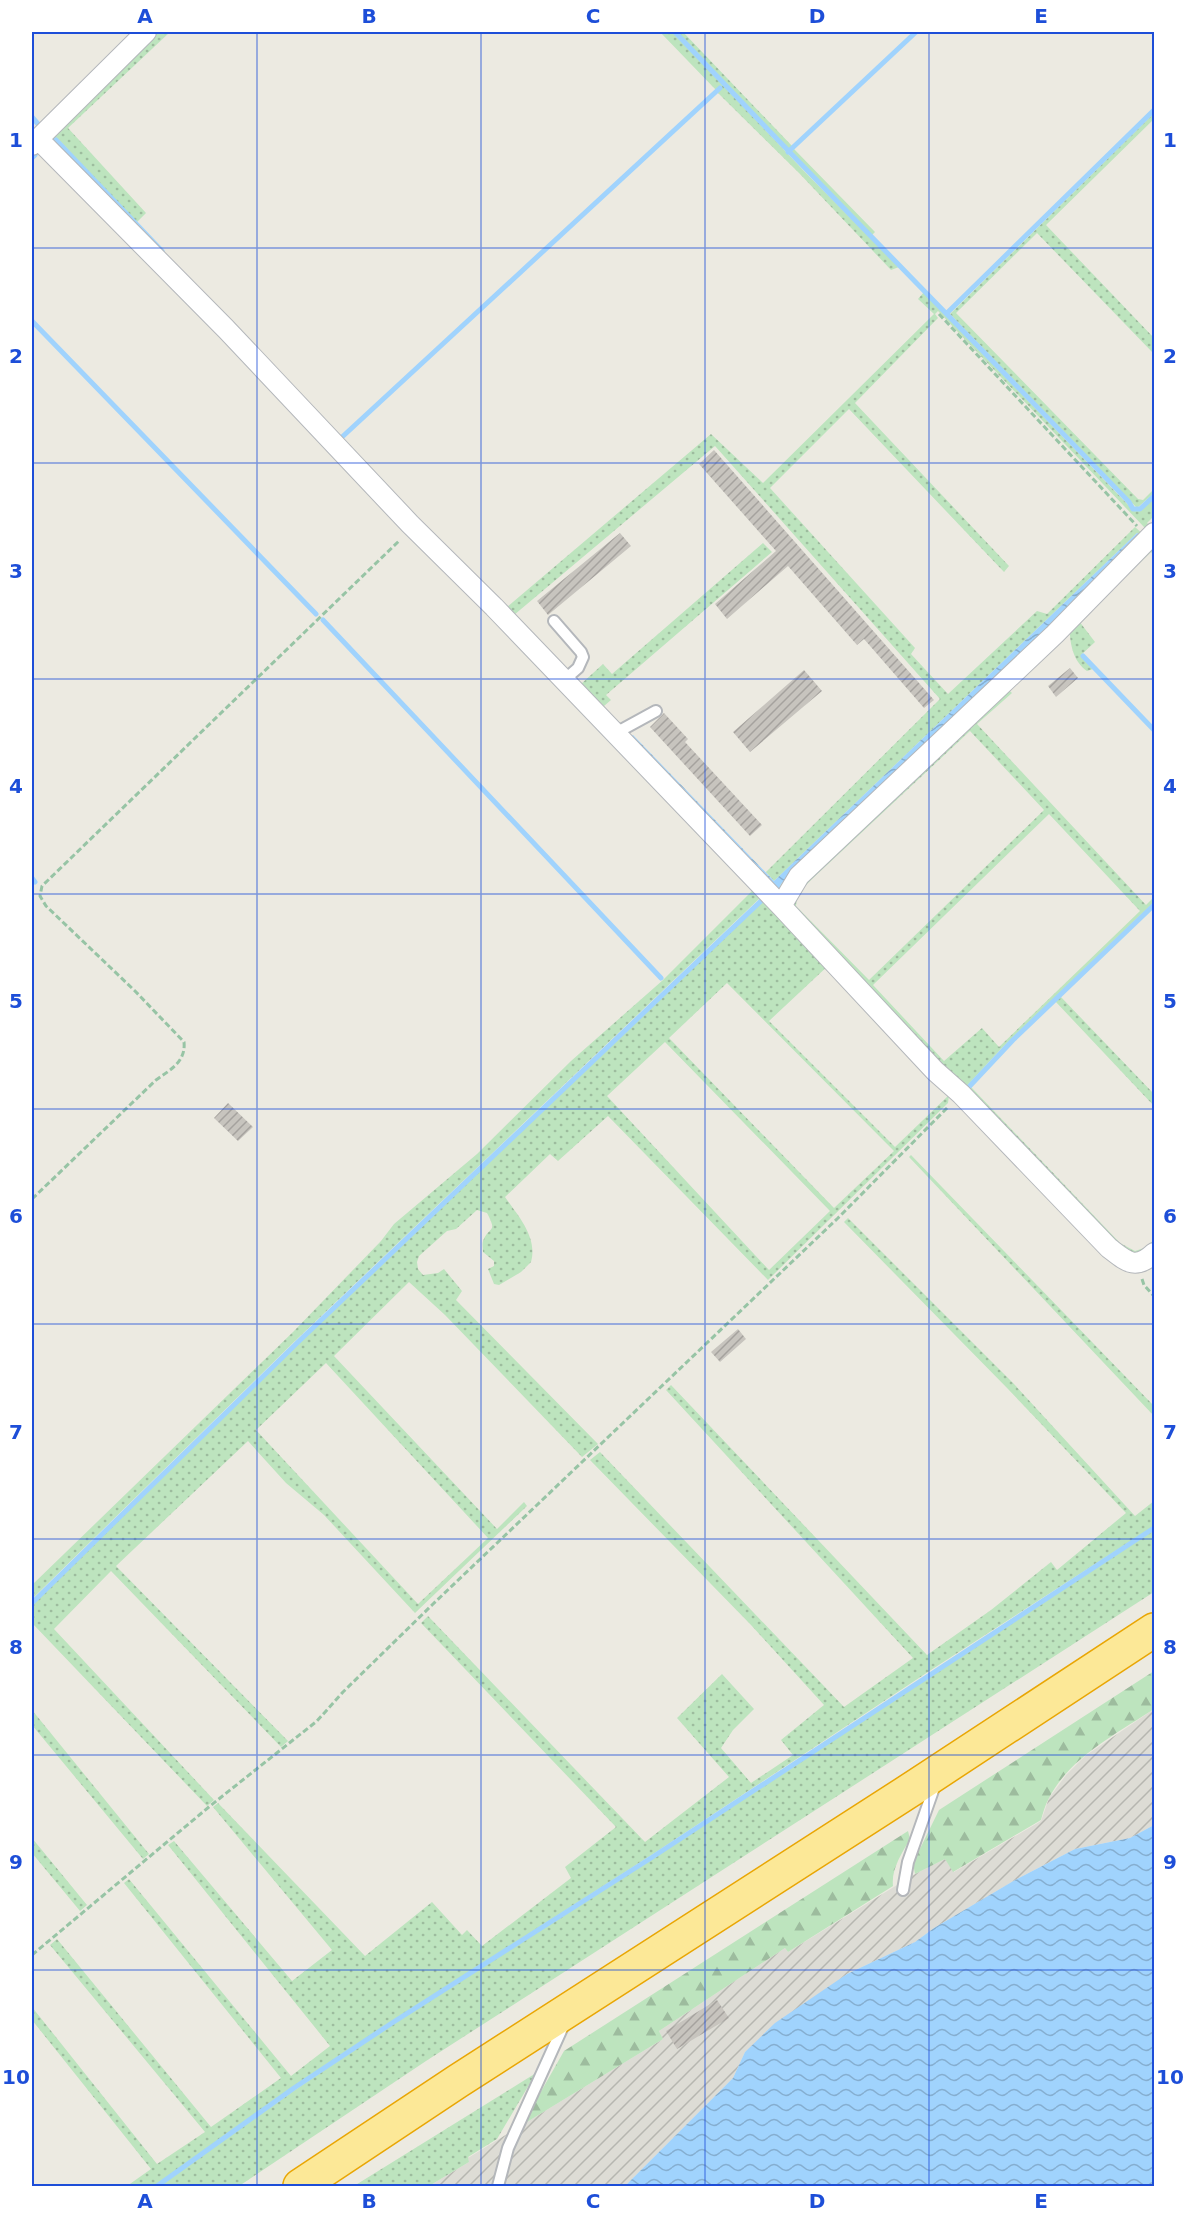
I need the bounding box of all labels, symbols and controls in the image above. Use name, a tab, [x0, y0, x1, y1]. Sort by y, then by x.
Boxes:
text: A	[137, 4, 153, 28]
text: B	[361, 4, 377, 28]
text: C	[586, 4, 600, 28]
text: D	[809, 4, 825, 28]
text: E	[1034, 4, 1048, 28]
text: 1	[9, 128, 23, 152]
text: 1	[1163, 128, 1177, 152]
text: 2	[9, 344, 23, 368]
text: 2	[1163, 344, 1177, 368]
text: 3	[9, 559, 23, 583]
text: 3	[1163, 559, 1177, 583]
text: 4	[9, 774, 23, 798]
text: 4	[1163, 774, 1177, 798]
text: 5	[9, 989, 23, 1013]
text: 5	[1163, 989, 1177, 1013]
text: 6	[9, 1204, 23, 1228]
text: 6	[1163, 1204, 1177, 1228]
text: 7	[9, 1420, 23, 1444]
text: 7	[1163, 1420, 1177, 1444]
text: 8	[9, 1635, 23, 1659]
text: 8	[1163, 1635, 1177, 1659]
text: 9	[9, 1850, 23, 1874]
text: 9	[1163, 1850, 1177, 1874]
text: 10	[2, 2065, 30, 2089]
text: 10	[1156, 2065, 1184, 2089]
text: A	[137, 2189, 153, 2213]
text: B	[361, 2189, 377, 2213]
text: C	[586, 2189, 600, 2213]
text: D	[809, 2189, 825, 2213]
text: E	[1034, 2189, 1048, 2213]

